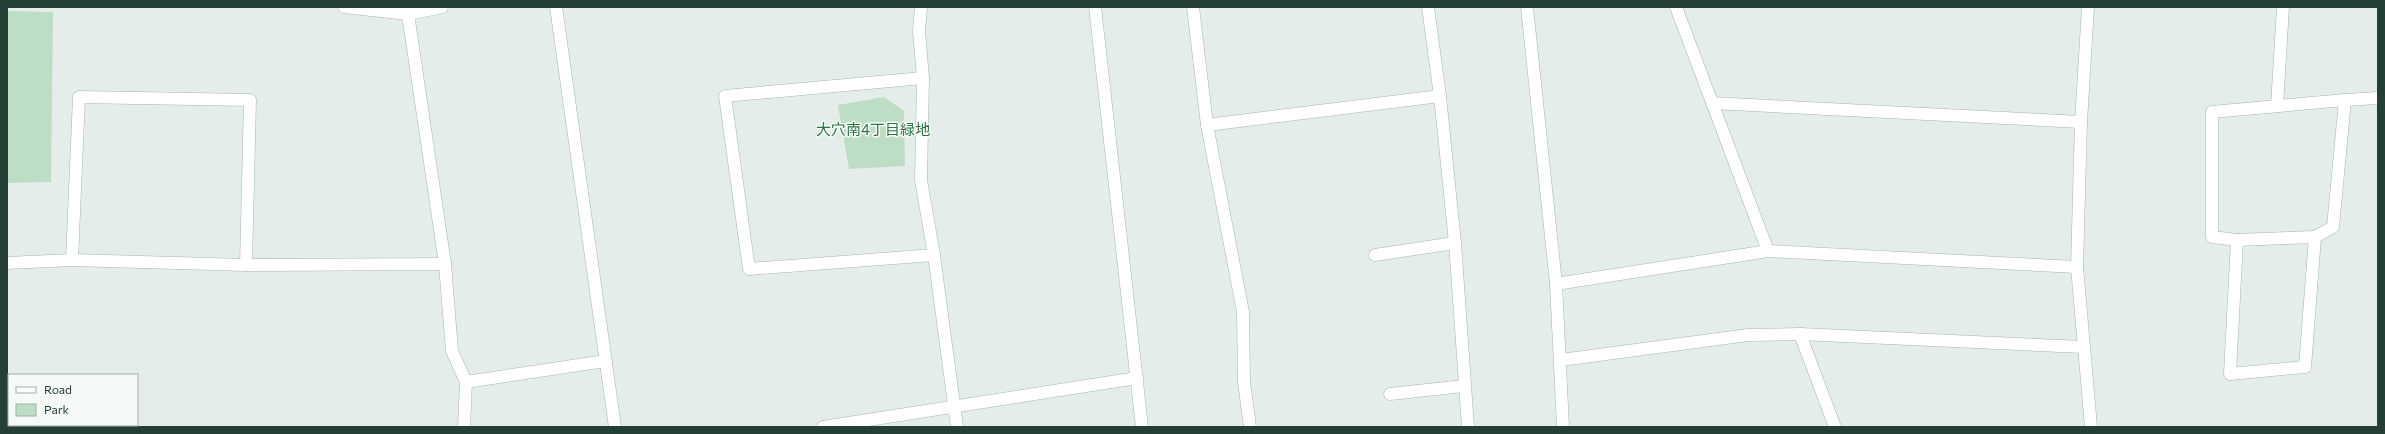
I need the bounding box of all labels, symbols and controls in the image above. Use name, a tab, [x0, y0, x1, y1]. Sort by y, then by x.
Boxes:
park label: 大穴南4丁目緑地	[816, 120, 930, 138]
legend	[8, 374, 138, 426]
text: Road	[44, 382, 72, 396]
text: Park	[44, 402, 70, 416]

